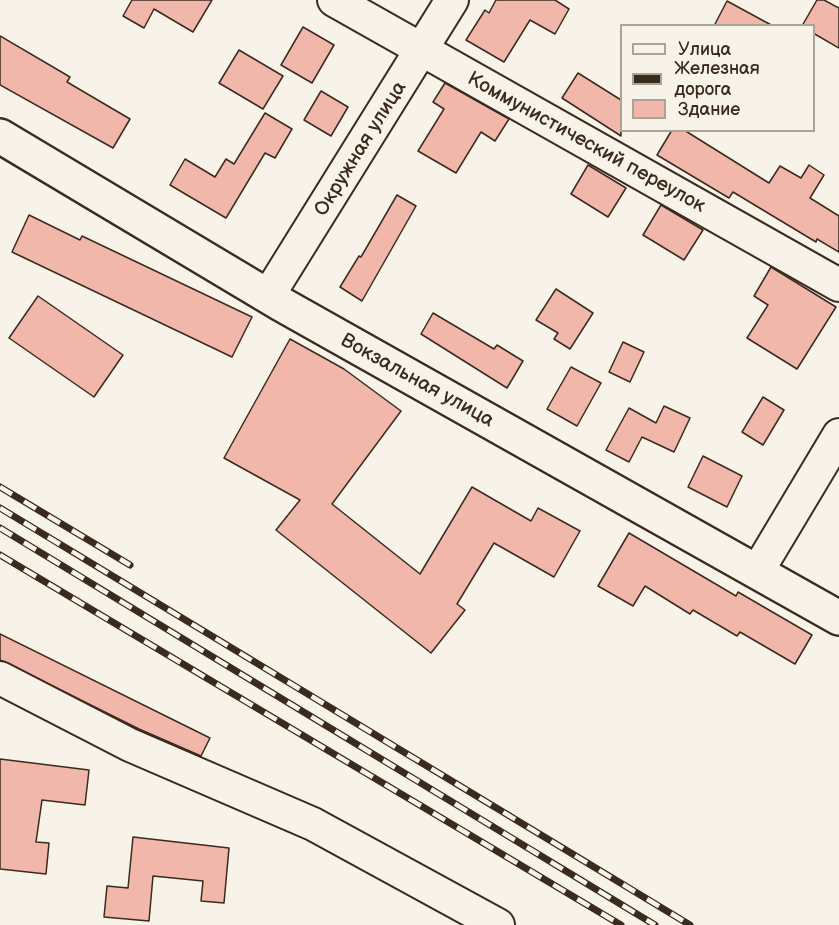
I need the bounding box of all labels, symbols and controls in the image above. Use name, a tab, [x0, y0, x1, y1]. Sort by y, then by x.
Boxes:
legend	[620, 24, 815, 132]
text: Улица	[678, 39, 731, 60]
text: Железная дорога	[674, 58, 760, 100]
street label: Коммунистический переулок	[463, 67, 709, 219]
street label: Окружная улица	[310, 77, 412, 221]
text: Здание	[678, 99, 740, 120]
street label: Вокзальная улица	[336, 329, 498, 433]

